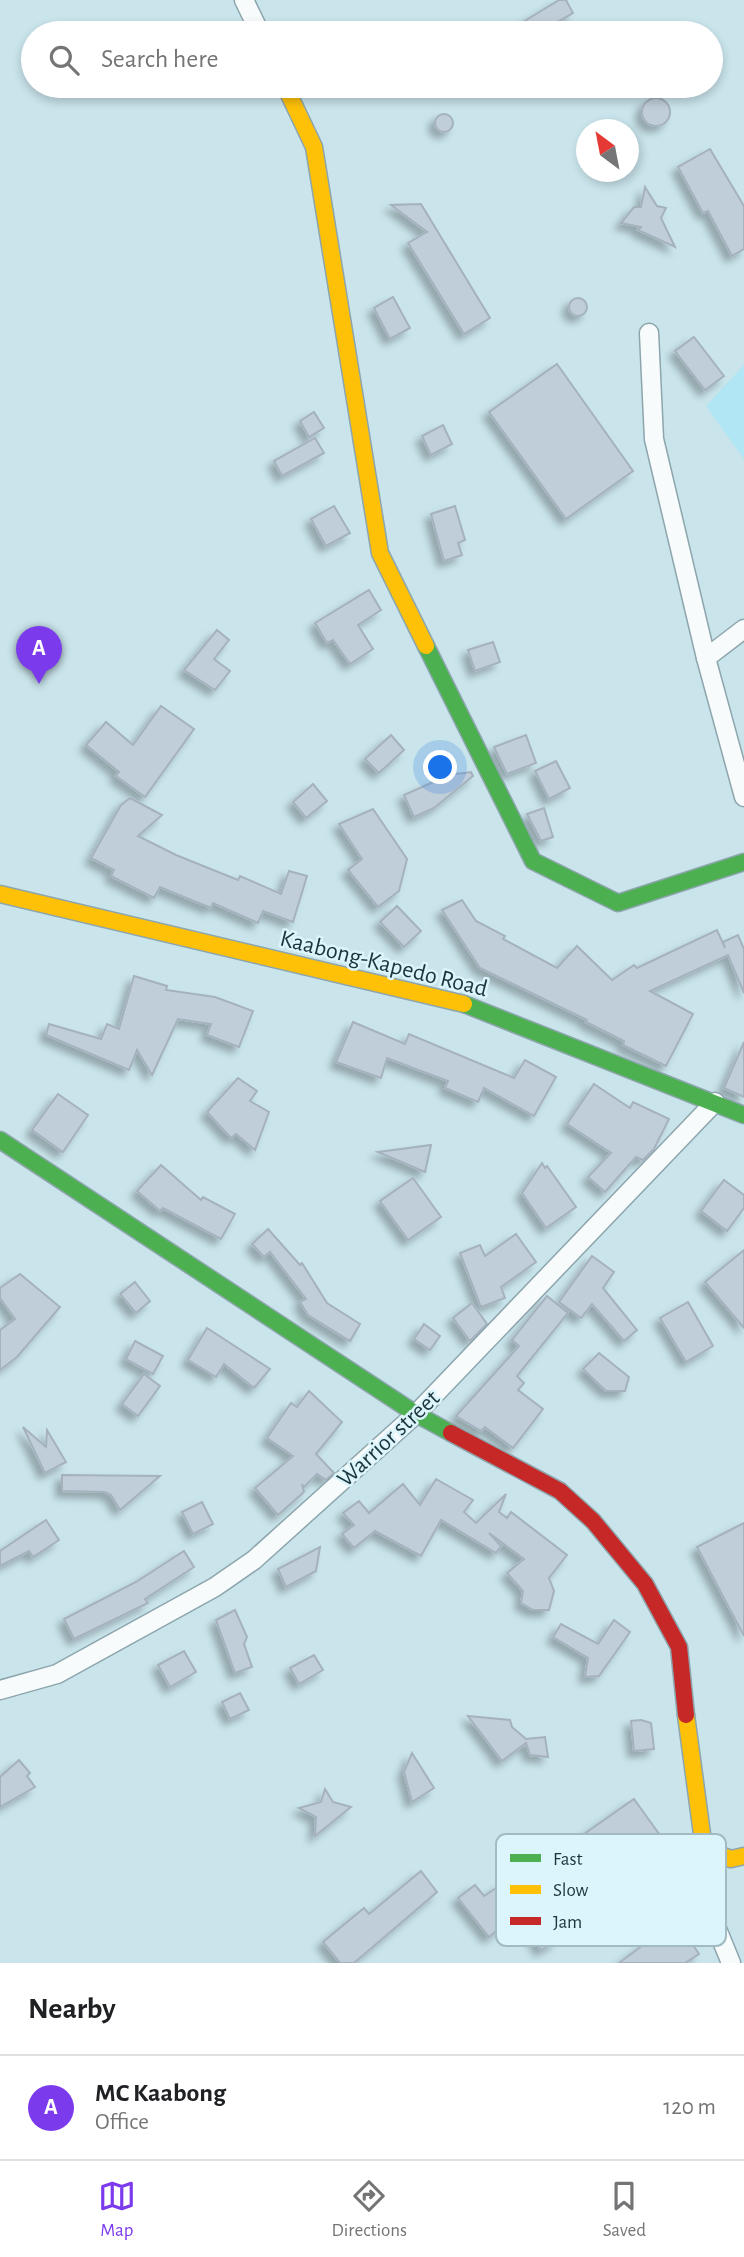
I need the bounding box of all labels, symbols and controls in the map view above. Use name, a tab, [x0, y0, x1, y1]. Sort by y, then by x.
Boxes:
search box	[21, 21, 723, 98]
icon: search	[45, 41, 83, 79]
text: Search here	[101, 46, 219, 72]
north arrow	[576, 119, 639, 182]
pin: A	[16, 626, 62, 684]
your location	[423, 750, 457, 784]
street label: Kaabong-Kapedo Road	[278, 927, 490, 1001]
street label: Warrior street	[333, 1386, 445, 1492]
legend	[496, 1834, 726, 1946]
text: Fast	[553, 1850, 583, 1869]
text: Slow	[553, 1881, 589, 1900]
text: Jam	[553, 1913, 582, 1932]
text: Nearby	[28, 1994, 116, 2024]
text: MC Kaabong	[95, 2080, 226, 2106]
text: A	[44, 2096, 58, 2119]
text: 120 m	[663, 2096, 716, 2119]
text: Office	[95, 2111, 149, 2134]
tab: Map	[98, 2177, 136, 2242]
tab: Directions	[331, 2177, 407, 2242]
tab: Saved	[603, 2177, 646, 2242]

